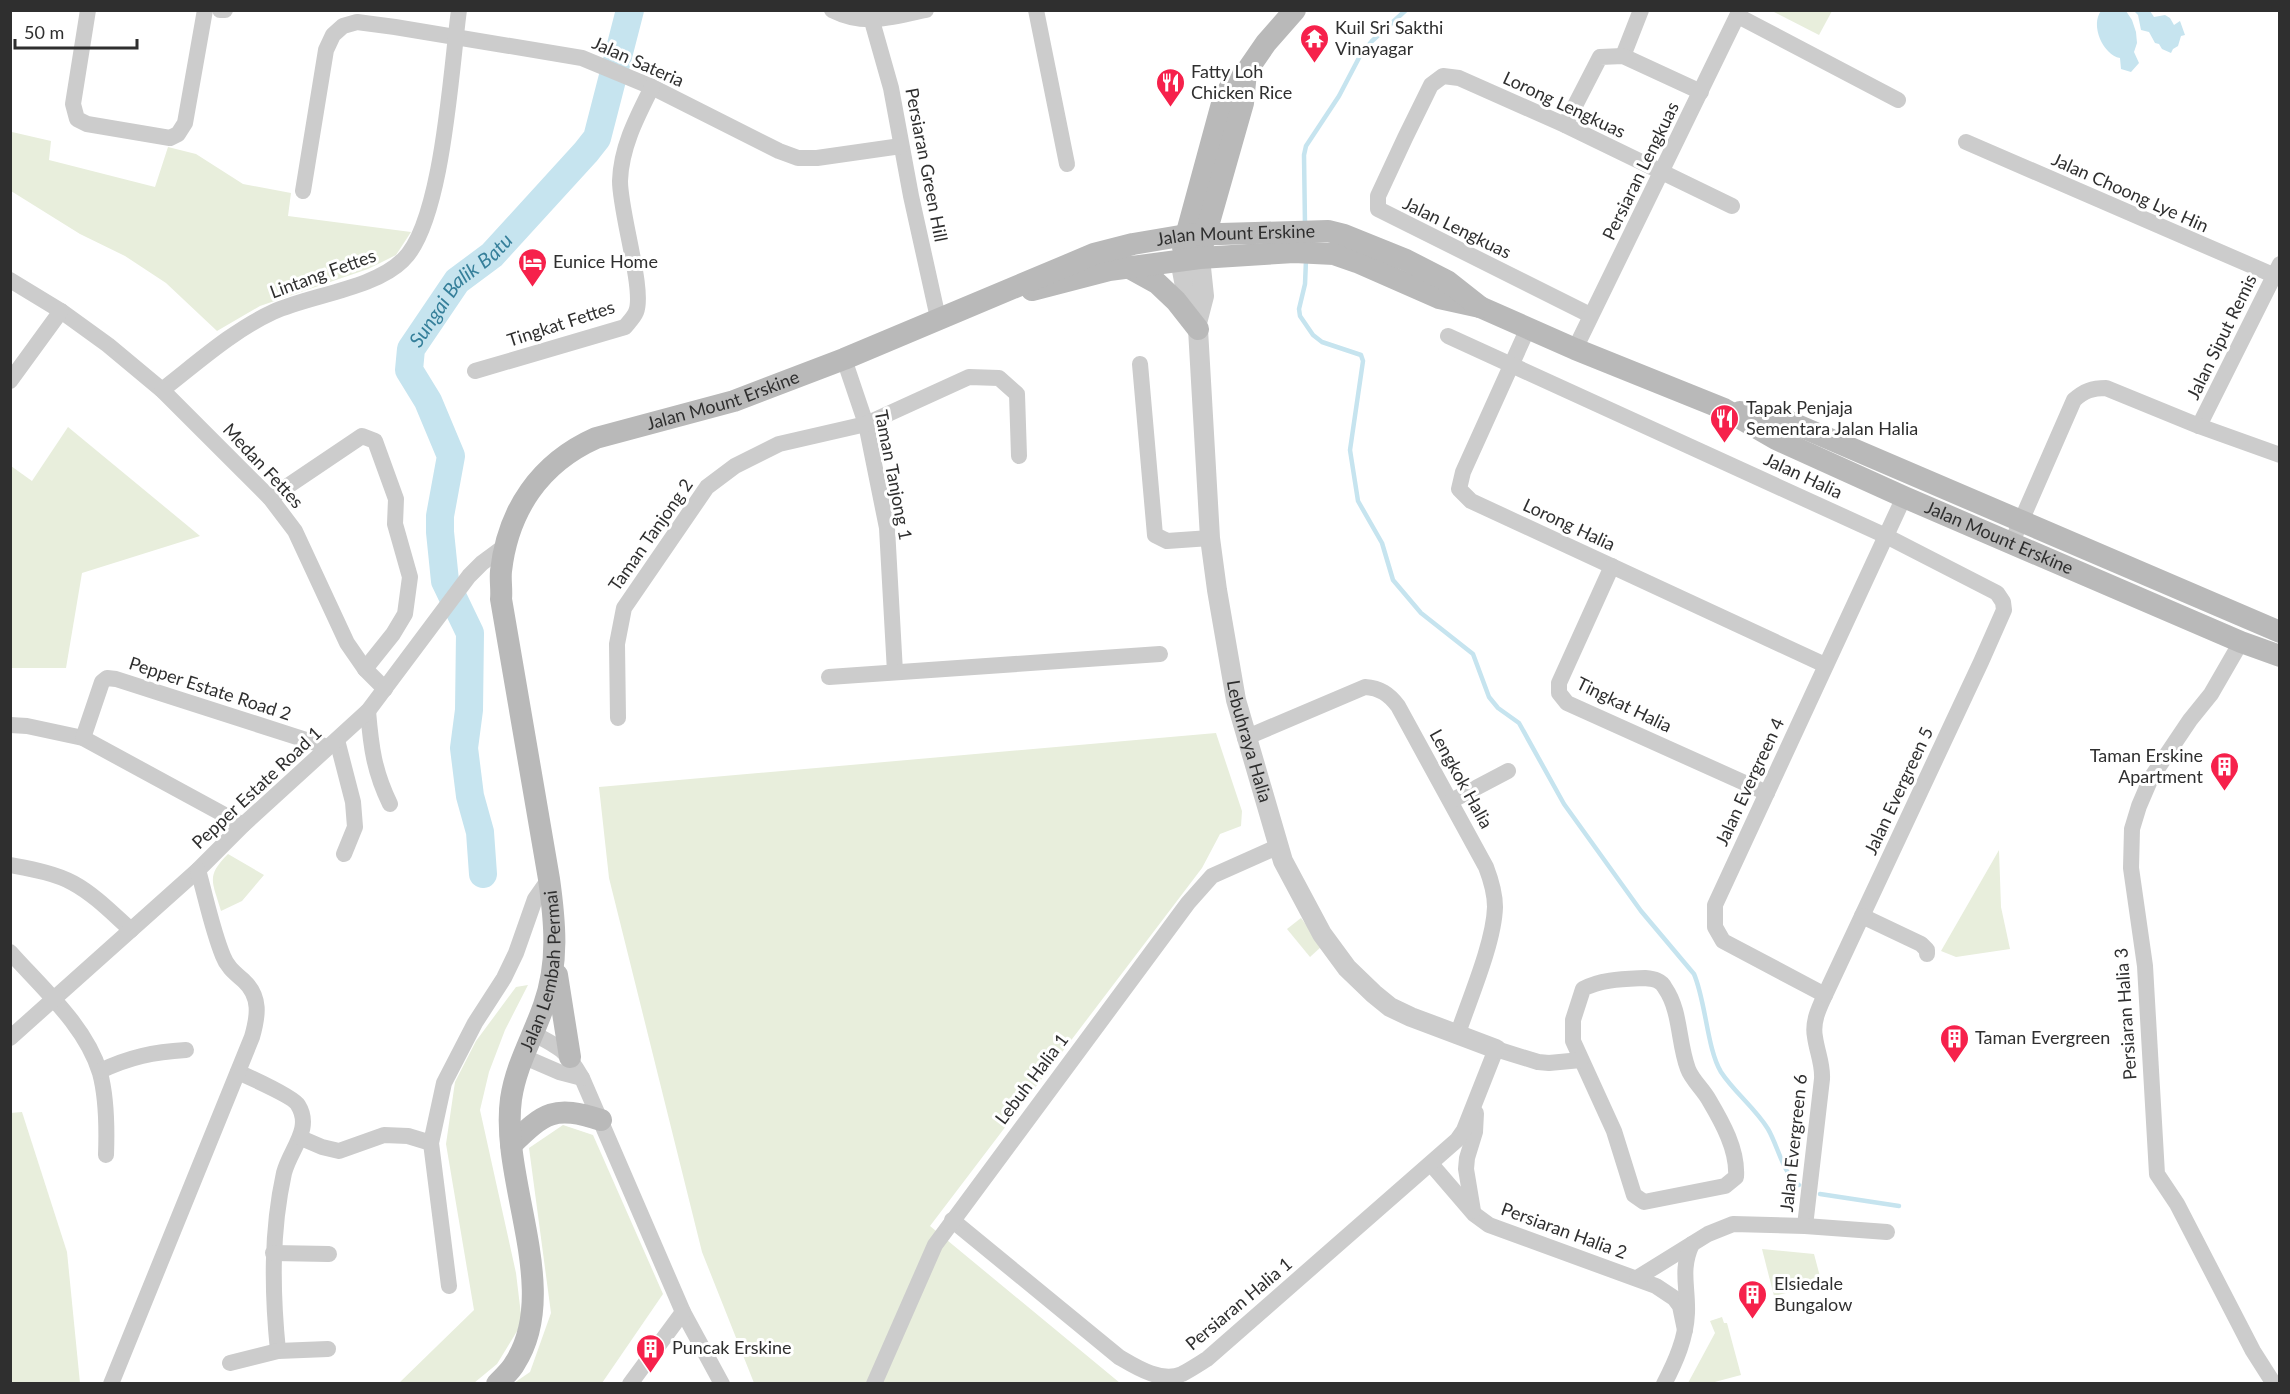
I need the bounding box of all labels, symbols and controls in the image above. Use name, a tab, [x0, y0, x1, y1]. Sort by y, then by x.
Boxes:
scale bar	[15, 12, 136, 50]
place label: Kuil Sri Sakthi Vinayagar	[1335, 16, 1443, 59]
text: 50 m	[24, 21, 64, 43]
temple icon: Kuil Sri Sakthi Vinayagar	[1298, 22, 1330, 64]
street label: Jalan Sateria	[589, 31, 688, 91]
place label: Fatty Loh Chicken Rice	[1191, 60, 1292, 103]
restaurant icon: Fatty Loh Chicken Rice	[1154, 66, 1186, 108]
street label: Lorong Lengkuas	[1500, 66, 1629, 142]
street label: Persiaran Green Hill	[901, 86, 953, 244]
street label: Persiaran Lengkuas	[1597, 98, 1683, 243]
street label: Jalan Choong Lye Hin	[2049, 148, 2212, 237]
street label: Jalan Lengkuas	[1400, 191, 1515, 263]
street label: Jalan Mount Erskine	[1154, 219, 1315, 250]
water label: Sungai Balik Batu	[403, 228, 517, 351]
street label: Lintang Fettes	[267, 244, 379, 302]
hotel icon: Eunice Home	[516, 246, 548, 288]
place label: Eunice Home	[553, 250, 658, 272]
street label: Jalan Siput Remis	[2181, 270, 2261, 403]
street label: Tingkat Fettes	[504, 295, 617, 351]
street label: Jalan Mount Erskine	[644, 365, 802, 434]
place label: Tapak Penjaja Sementara Jalan Halia	[1746, 396, 1918, 439]
restaurant icon: Tapak Penjaja Sementara Jalan Halia	[1709, 402, 1741, 444]
street label: Taman Tanjong 1	[871, 408, 917, 542]
street label: Medan Fettes	[219, 418, 309, 512]
street label: Jalan Halia	[1761, 447, 1846, 503]
street label: Taman Tanjong 2	[603, 474, 697, 595]
street label: Lorong Halia	[1520, 493, 1619, 555]
street label: Jalan Mount Erskine	[1922, 495, 2077, 579]
street label: Pepper Estate Road 2	[126, 651, 294, 725]
street label: Tingkat Halia	[1573, 672, 1676, 737]
street label: Lebuhraya Halia	[1223, 678, 1277, 805]
street label: Jalan Evergreen 4	[1710, 714, 1788, 849]
street label: Pepper Estate Road 1	[187, 722, 326, 853]
street label: Jalan Evergreen 5	[1859, 723, 1937, 858]
street label: Lengkok Halia	[1426, 725, 1498, 832]
place label: Taman Erskine Apartment	[2090, 744, 2204, 787]
building icon: Taman Erskine Apartment	[2208, 750, 2240, 792]
street label: Jalan Lembah Permai	[514, 889, 564, 1055]
street label: Persiaran Halia 3	[2109, 947, 2141, 1081]
building icon: Taman Evergreen	[1938, 1022, 1970, 1064]
place label: Taman Evergreen	[1975, 1026, 2110, 1048]
street label: Lebuh Halia 1	[990, 1029, 1072, 1128]
street label: Jalan Evergreen 6	[1775, 1073, 1811, 1213]
street label: Persiaran Halia 2	[1498, 1197, 1630, 1263]
street label: Persiaran Halia 1	[1181, 1252, 1296, 1354]
place label: Elsiedale Bungalow	[1774, 1272, 1852, 1315]
building icon: Elsiedale Bungalow	[1737, 1278, 1769, 1320]
building icon: Puncak Erskine	[635, 1332, 667, 1374]
place label: Puncak Erskine	[672, 1336, 792, 1358]

